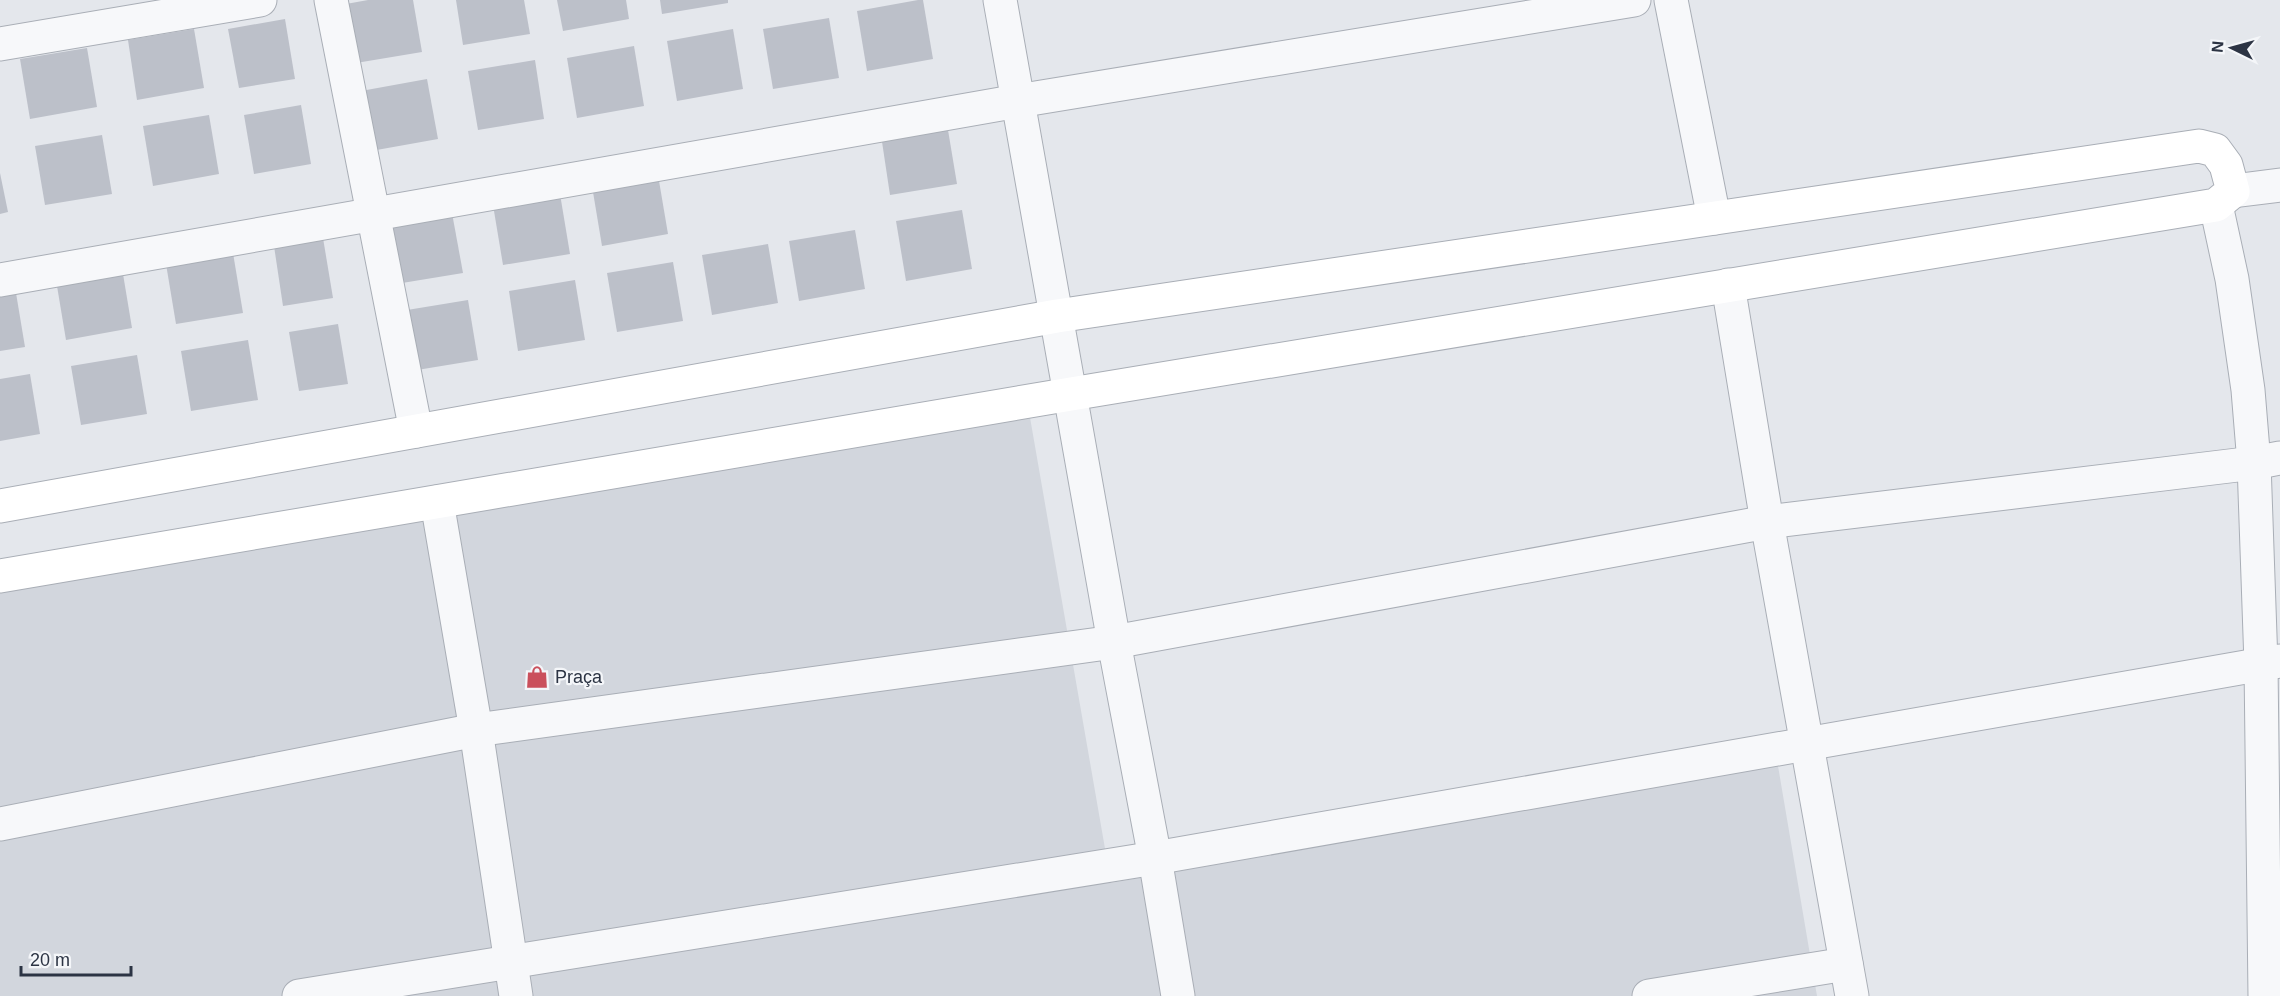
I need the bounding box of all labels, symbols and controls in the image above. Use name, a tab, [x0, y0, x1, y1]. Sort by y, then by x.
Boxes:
north arrow	[2202, 18, 2262, 78]
text: N	[2209, 40, 2227, 53]
shop icon: Praça	[524, 664, 550, 690]
place label: Praça	[555, 667, 603, 687]
scale bar	[21, 939, 130, 977]
text: 20 m	[30, 950, 70, 970]

